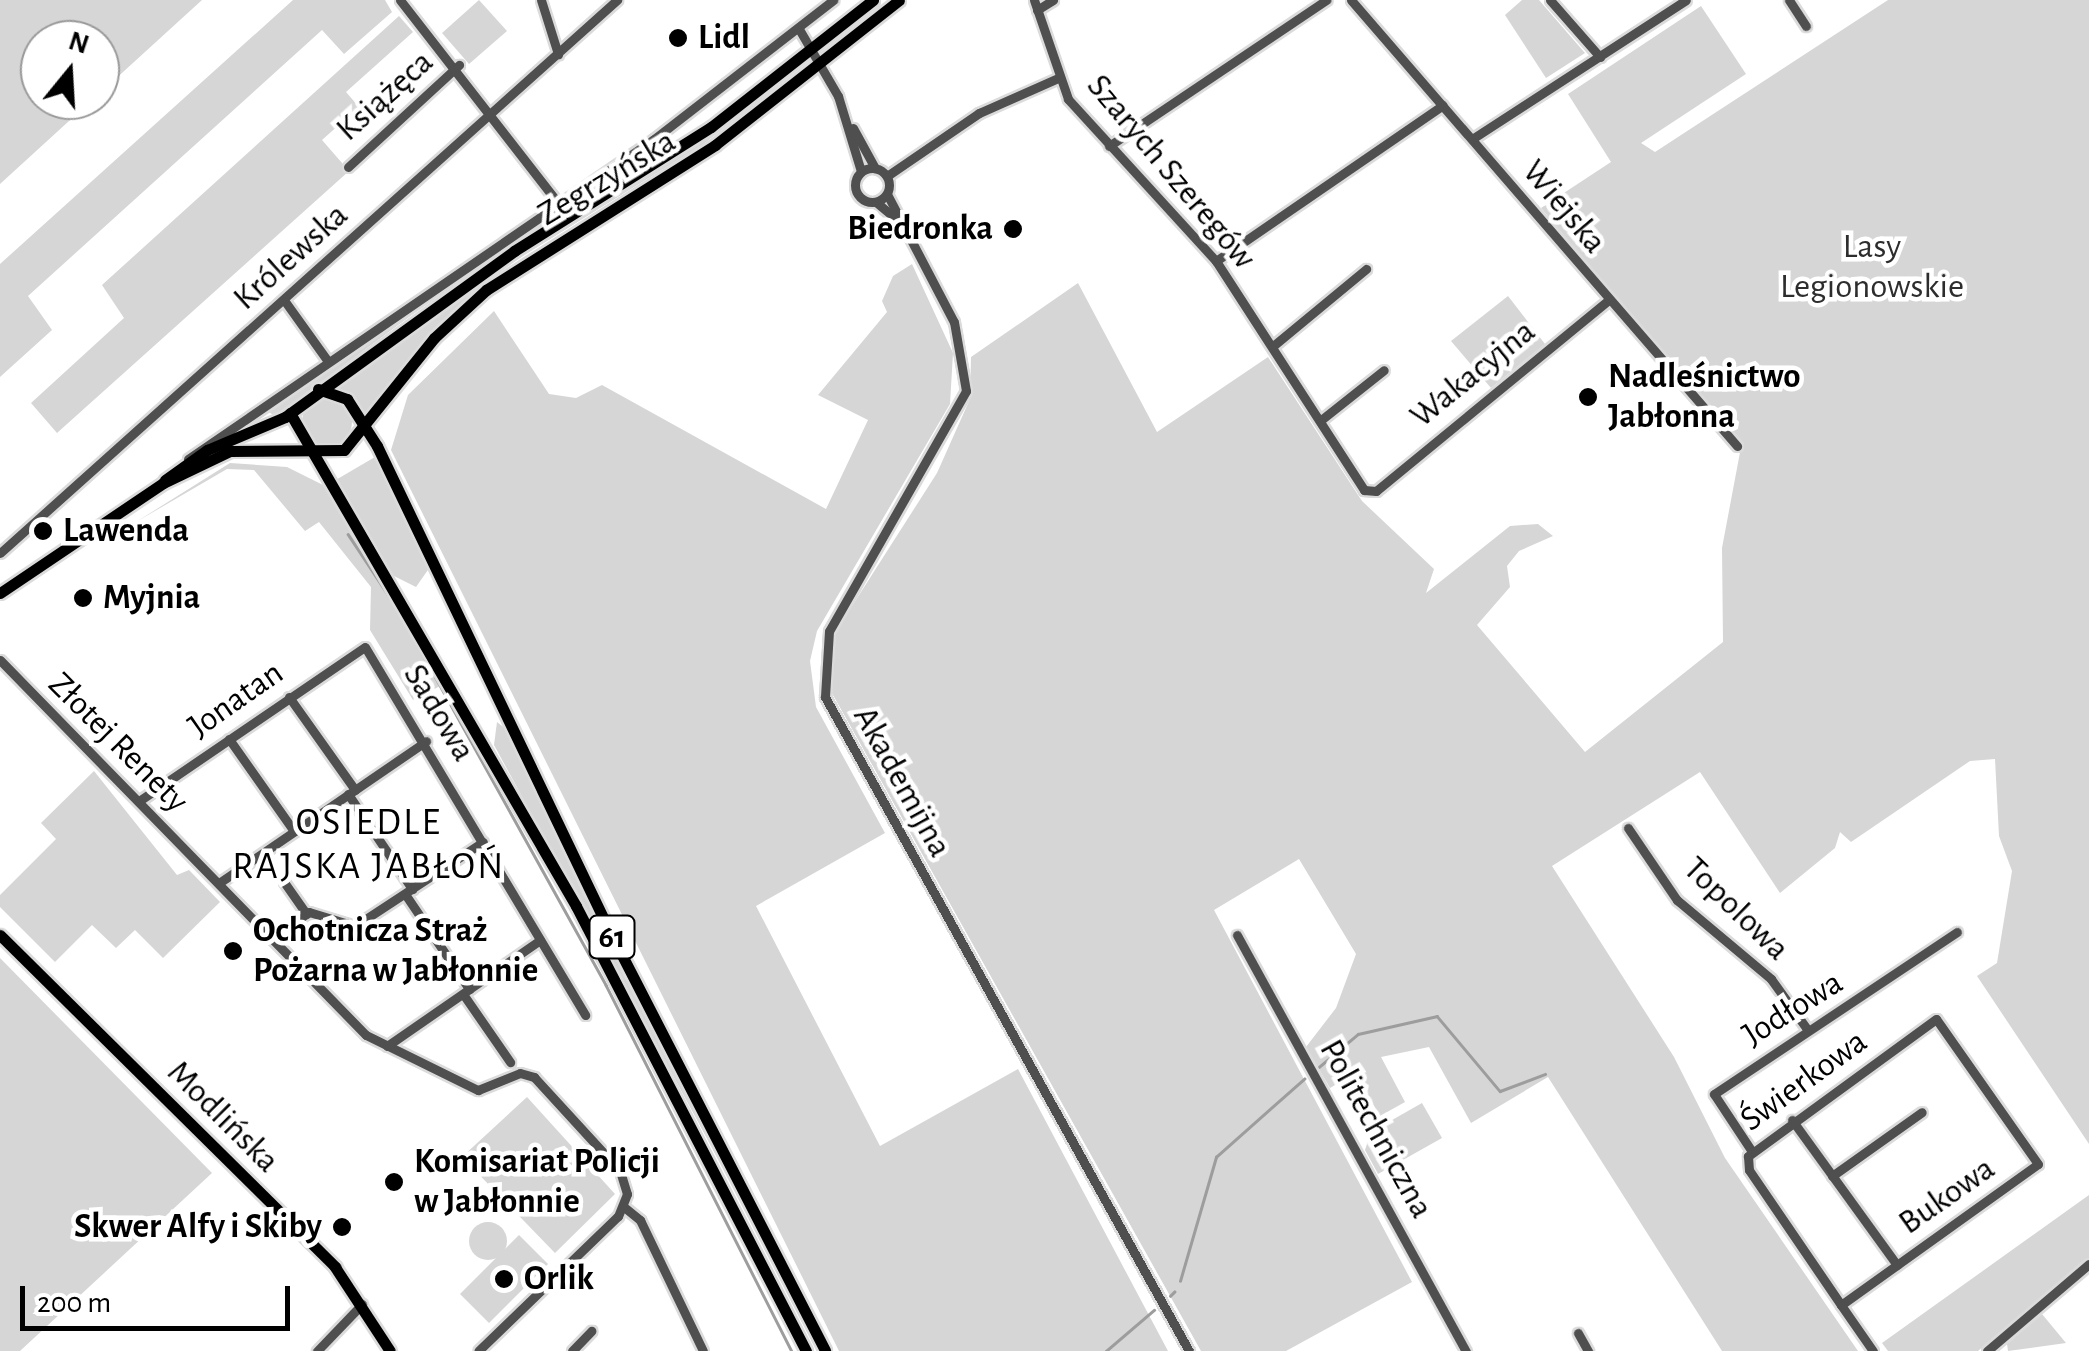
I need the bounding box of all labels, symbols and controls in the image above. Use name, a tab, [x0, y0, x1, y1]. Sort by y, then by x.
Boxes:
place label: Lidl	[698, 17, 750, 59]
north arrow	[20, 20, 120, 120]
text: N	[65, 27, 92, 60]
marker: Lidl	[667, 27, 689, 49]
street label: Książęca	[328, 42, 442, 150]
street label: Szarych Szeregów	[1077, 66, 1265, 278]
street label: Zegrzyńska	[530, 120, 684, 236]
street label: Wiejska	[1513, 152, 1615, 262]
street label: Królewska	[225, 195, 357, 319]
place label: Biedronka	[847, 208, 993, 250]
marker: Biedronka	[1002, 218, 1024, 240]
park label: Lasy Legionowskie	[1780, 226, 1964, 308]
street label: Wakacyjna	[1402, 311, 1544, 437]
place label: Nadleśnictwo Jabłonna	[1608, 356, 1800, 438]
marker: Nadleśnictwo Jabłonna	[1577, 386, 1599, 408]
place label: Lawenda	[63, 510, 189, 552]
marker: Lawenda	[32, 520, 54, 542]
place label: Myjnia	[103, 577, 200, 619]
marker: Myjnia	[72, 587, 94, 609]
street label: Jonatan	[180, 652, 292, 748]
street label: Sadowa	[394, 657, 484, 769]
street label: Złotej Renety	[39, 664, 197, 822]
street label: Akademijna	[843, 699, 961, 865]
district label: OSIEDLE RAJSKA JABŁOŃ	[232, 801, 506, 891]
street label: Topolowa	[1674, 848, 1798, 970]
place label: Ochotnicza Straż Pożarna w Jabłonnie	[253, 910, 538, 992]
road number: 61	[587, 910, 637, 964]
marker: Ochotnicza Straż Pożarna w Jabłonnie	[222, 940, 244, 962]
street label: Jodłowa	[1735, 962, 1851, 1056]
street label: Świerkowa	[1732, 1021, 1876, 1141]
street label: Politechniczna	[1310, 1032, 1442, 1226]
street label: Modlińska	[158, 1052, 288, 1182]
place label: Komisariat Policji w Jabłonnie	[414, 1141, 660, 1223]
street label: Bukowa	[1891, 1148, 2003, 1244]
marker: Komisariat Policji w Jabłonnie	[383, 1171, 405, 1193]
place label: Skwer Alfy i Skiby	[74, 1206, 322, 1248]
marker: Skwer Alfy i Skiby	[331, 1216, 353, 1238]
place label: Orlik	[524, 1258, 594, 1300]
scale bar	[25, 1266, 295, 1328]
marker: Orlik	[493, 1268, 515, 1290]
text: 200 m	[37, 1288, 111, 1318]

